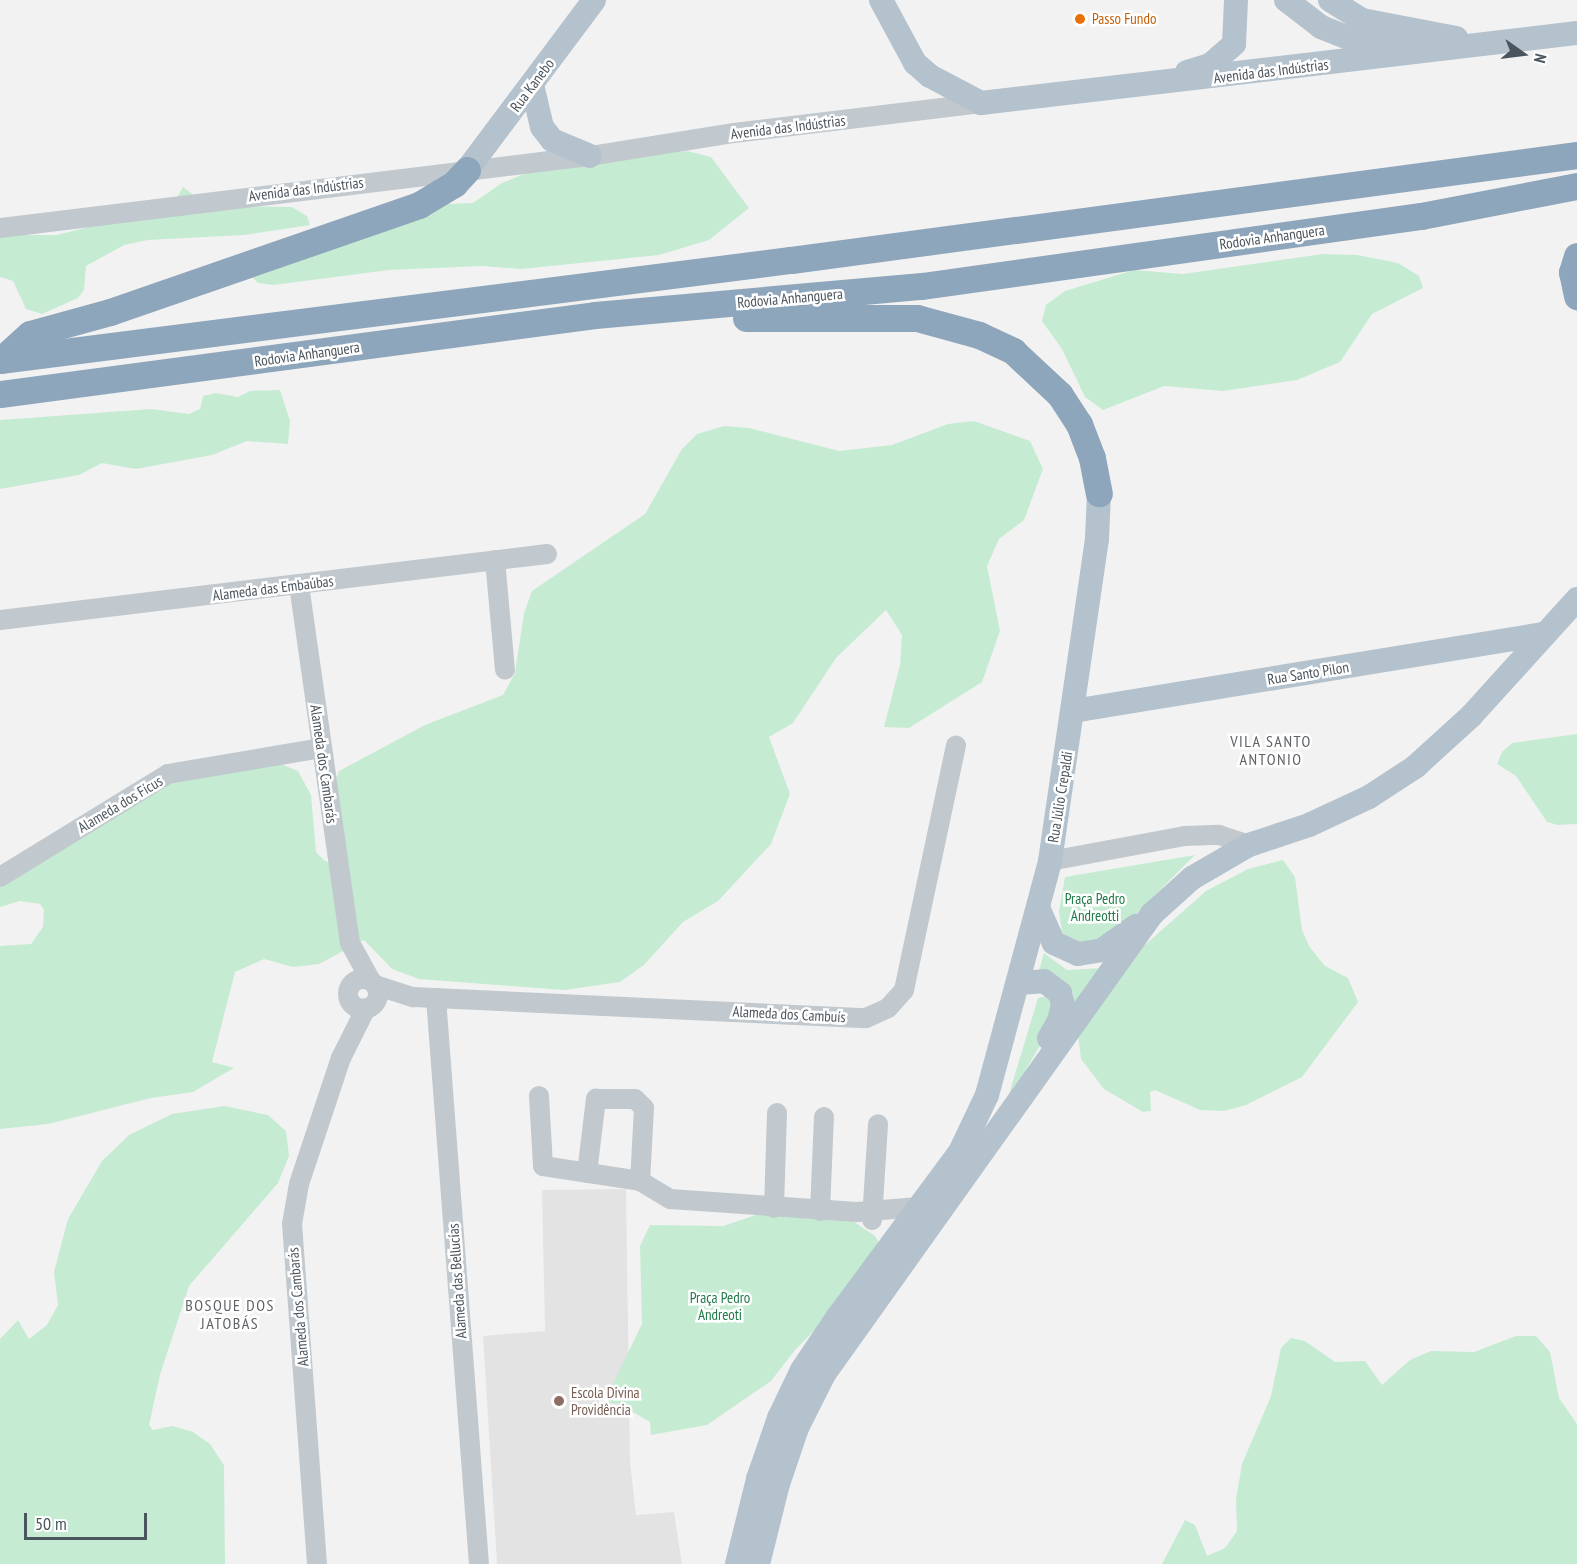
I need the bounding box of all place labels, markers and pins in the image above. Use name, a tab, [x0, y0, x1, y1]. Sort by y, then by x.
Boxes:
place label: Passo Fundo	[1092, 10, 1156, 28]
marker: Passo Fundo	[1073, 12, 1087, 26]
place label: Escola Divina Providência	[571, 1383, 640, 1418]
marker: Escola Divina Providência	[552, 1394, 566, 1408]

